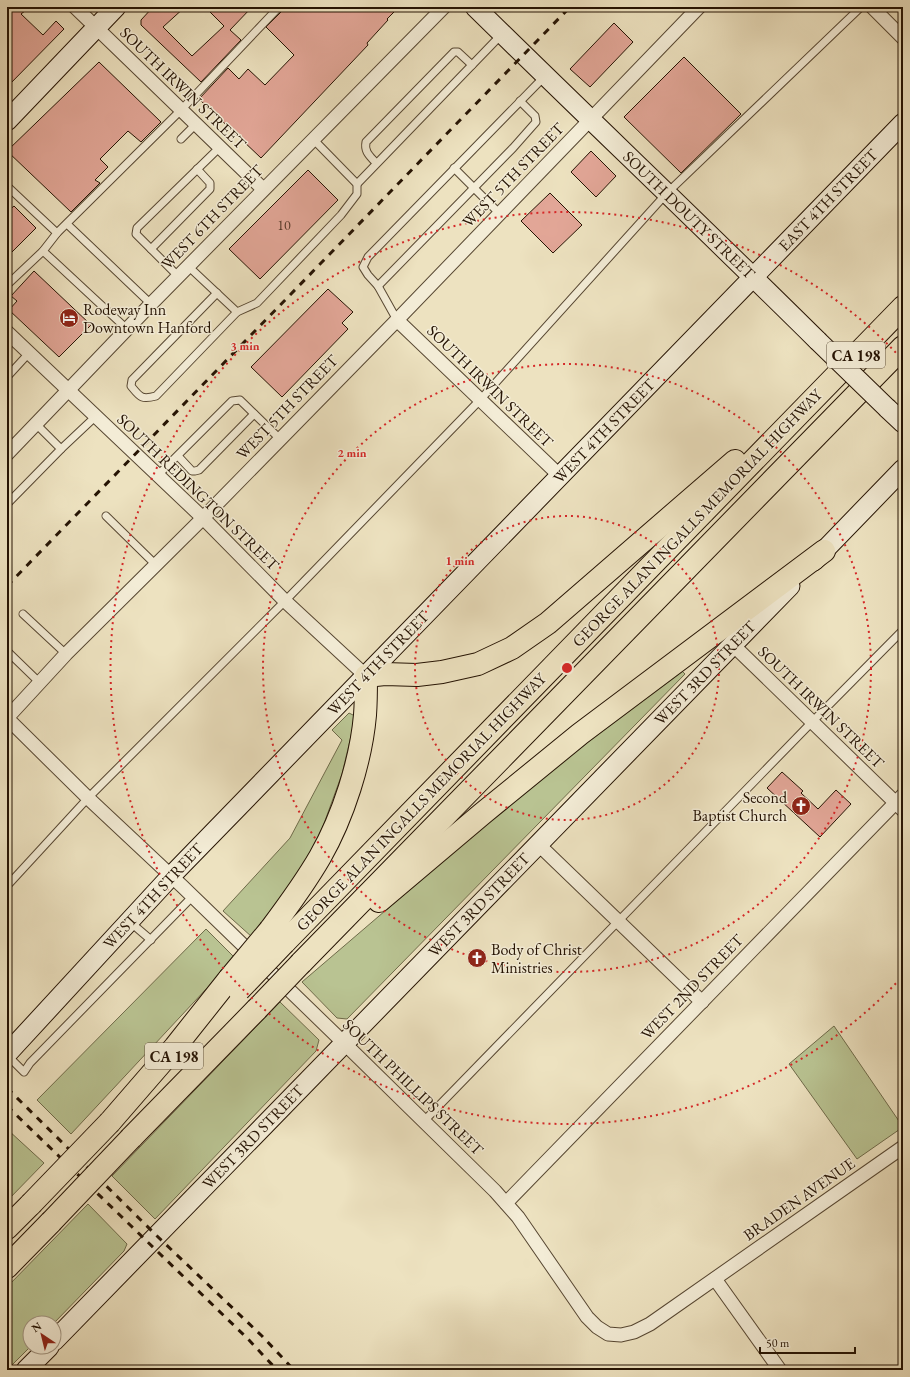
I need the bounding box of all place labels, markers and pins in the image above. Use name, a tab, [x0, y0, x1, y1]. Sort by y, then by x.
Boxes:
place label: Rodeway Inn Downtown Hanford	[83, 299, 212, 338]
hotel icon: Rodeway Inn Downtown Hanford	[58, 307, 80, 329]
centre of rings	[560, 661, 574, 675]
place label: Second Baptist Church	[692, 787, 788, 826]
church icon: Second Baptist Church	[790, 795, 812, 817]
place label: Body of Christ Ministries	[491, 939, 582, 978]
church icon: Body of Christ Ministries	[466, 947, 488, 969]

